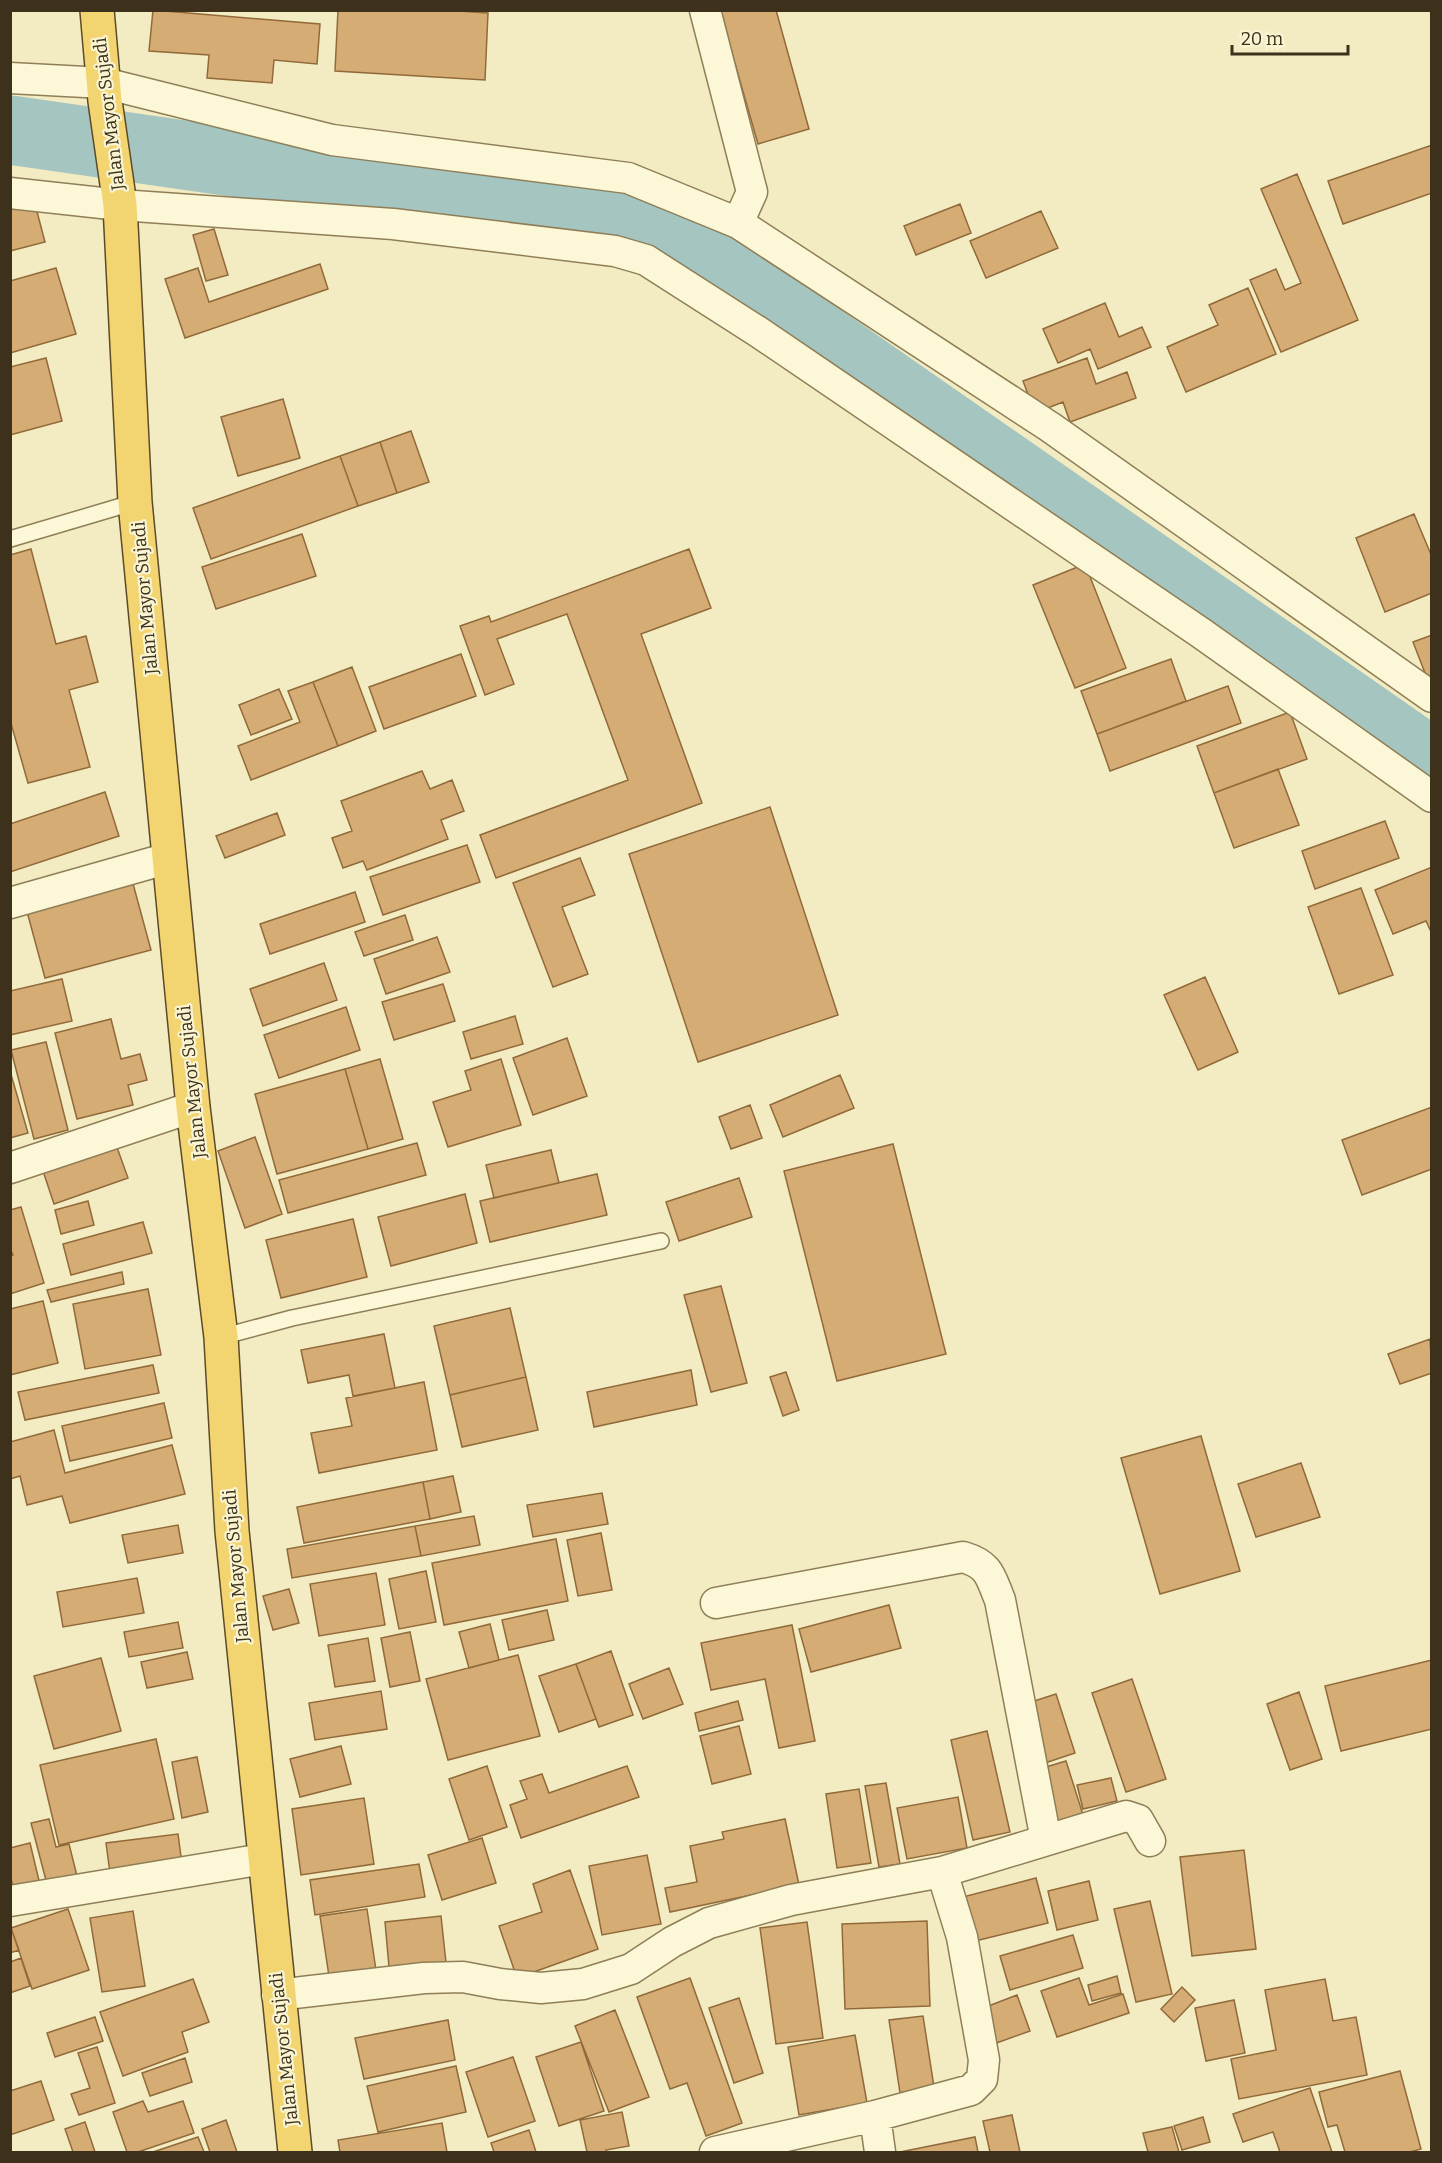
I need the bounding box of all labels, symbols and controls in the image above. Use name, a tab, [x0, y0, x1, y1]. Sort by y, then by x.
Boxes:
scale bar	[1232, 18, 1348, 56]
text: 20 m	[1241, 28, 1283, 50]
street label: Jalan Mayor Sujadi	[89, 36, 129, 193]
street label: Jalan Mayor Sujadi	[127, 520, 163, 677]
street label: Jalan Mayor Sujadi	[173, 1004, 211, 1161]
street label: Jalan Mayor Sujadi	[218, 1488, 254, 1645]
street label: Jalan Mayor Sujadi	[265, 1971, 303, 2128]

